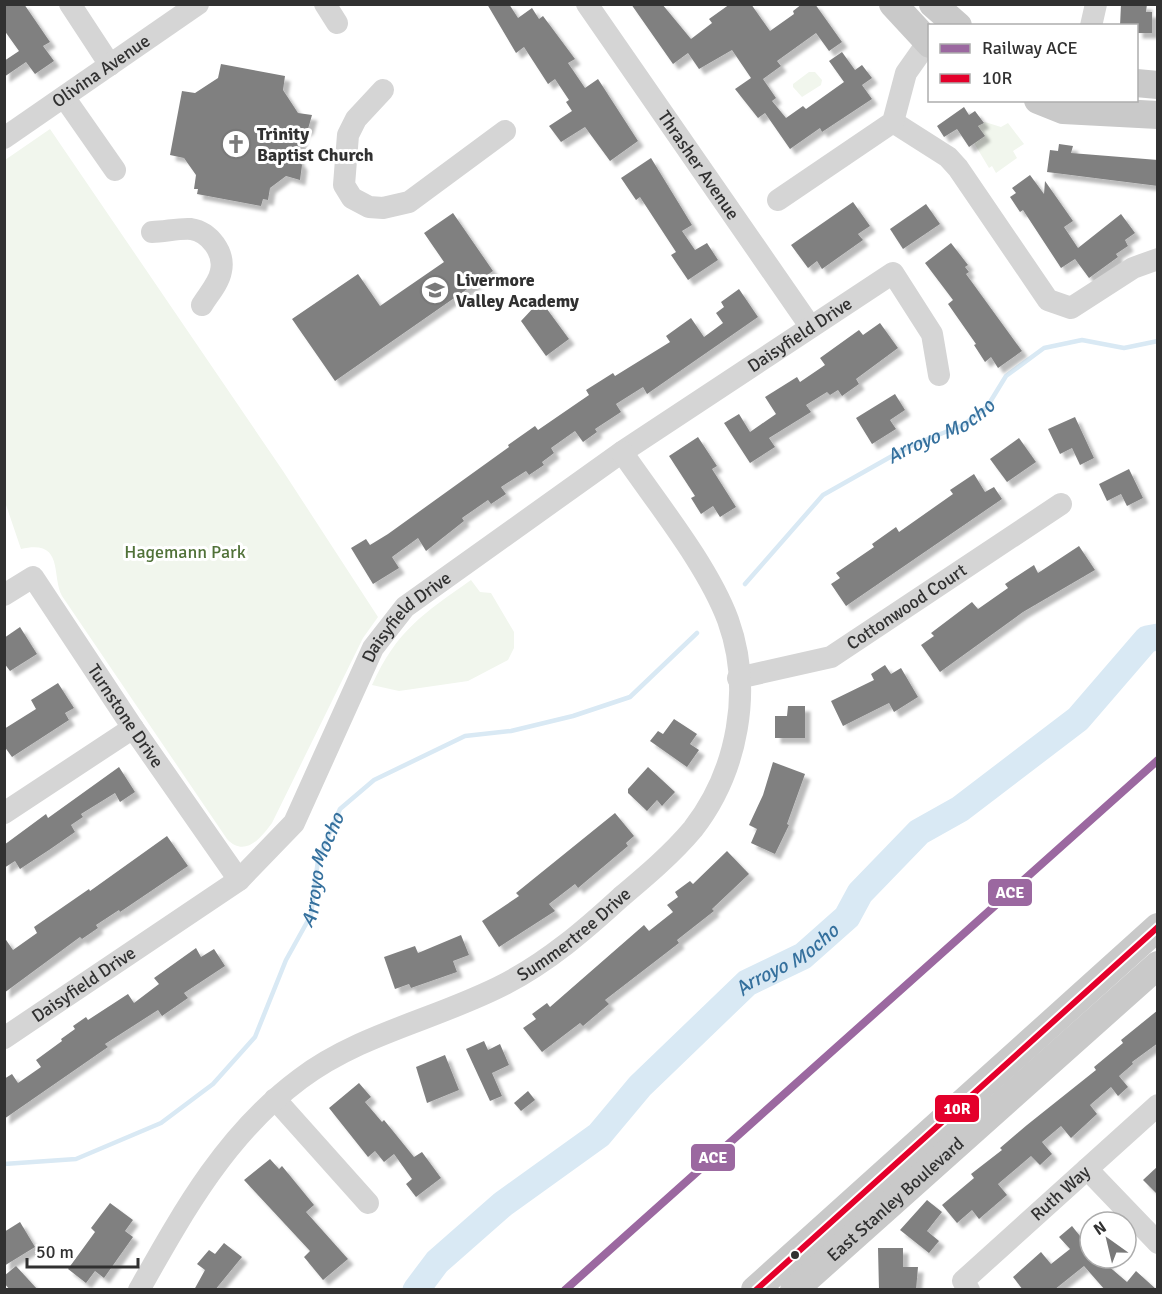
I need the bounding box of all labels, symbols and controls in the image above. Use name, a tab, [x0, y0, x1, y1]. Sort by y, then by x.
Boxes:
legend	[928, 24, 1138, 102]
street label: Olivina Avenue	[48, 30, 154, 112]
text: Railway ACE	[982, 37, 1078, 59]
text: 10R	[982, 67, 1012, 89]
street label: Thrasher Avenue	[653, 106, 744, 224]
place label: Trinity Baptist Church	[257, 123, 374, 166]
church icon: Trinity Baptist Church	[220, 128, 252, 160]
place label: Livermore Valley Academy	[456, 269, 579, 312]
school or university icon: Livermore Valley Academy	[419, 274, 451, 306]
street label: Daisyfield Drive	[743, 292, 856, 377]
water label: Arroyo Mocho	[882, 394, 1002, 469]
park label: Hagemann Park	[124, 541, 246, 563]
street label: Cottonwood Court	[842, 559, 971, 655]
street label: Daisyfield Drive	[357, 567, 455, 666]
street label: Turnstone Drive	[83, 660, 168, 772]
water label: Arroyo Mocho	[294, 807, 350, 932]
line badge: ACE	[987, 878, 1033, 907]
street label: Summertree Drive	[513, 883, 635, 986]
text: ACE	[996, 883, 1024, 903]
water label: Arroyo Mocho	[729, 917, 845, 1001]
street label: Daisyfield Drive	[27, 942, 140, 1027]
line badge: 10R	[934, 1094, 980, 1123]
text: 10R	[943, 1099, 971, 1119]
street label: East Stanley Boulevard	[822, 1133, 969, 1266]
line badge: ACE	[690, 1143, 736, 1172]
text: ACE	[699, 1148, 727, 1168]
street label: Ruth Way	[1026, 1160, 1095, 1226]
north arrow	[1078, 1210, 1138, 1270]
text: N	[1090, 1217, 1110, 1240]
scale bar	[27, 1231, 138, 1269]
text: 50 m	[36, 1241, 74, 1263]
unlabelled marker	[789, 1249, 801, 1261]

